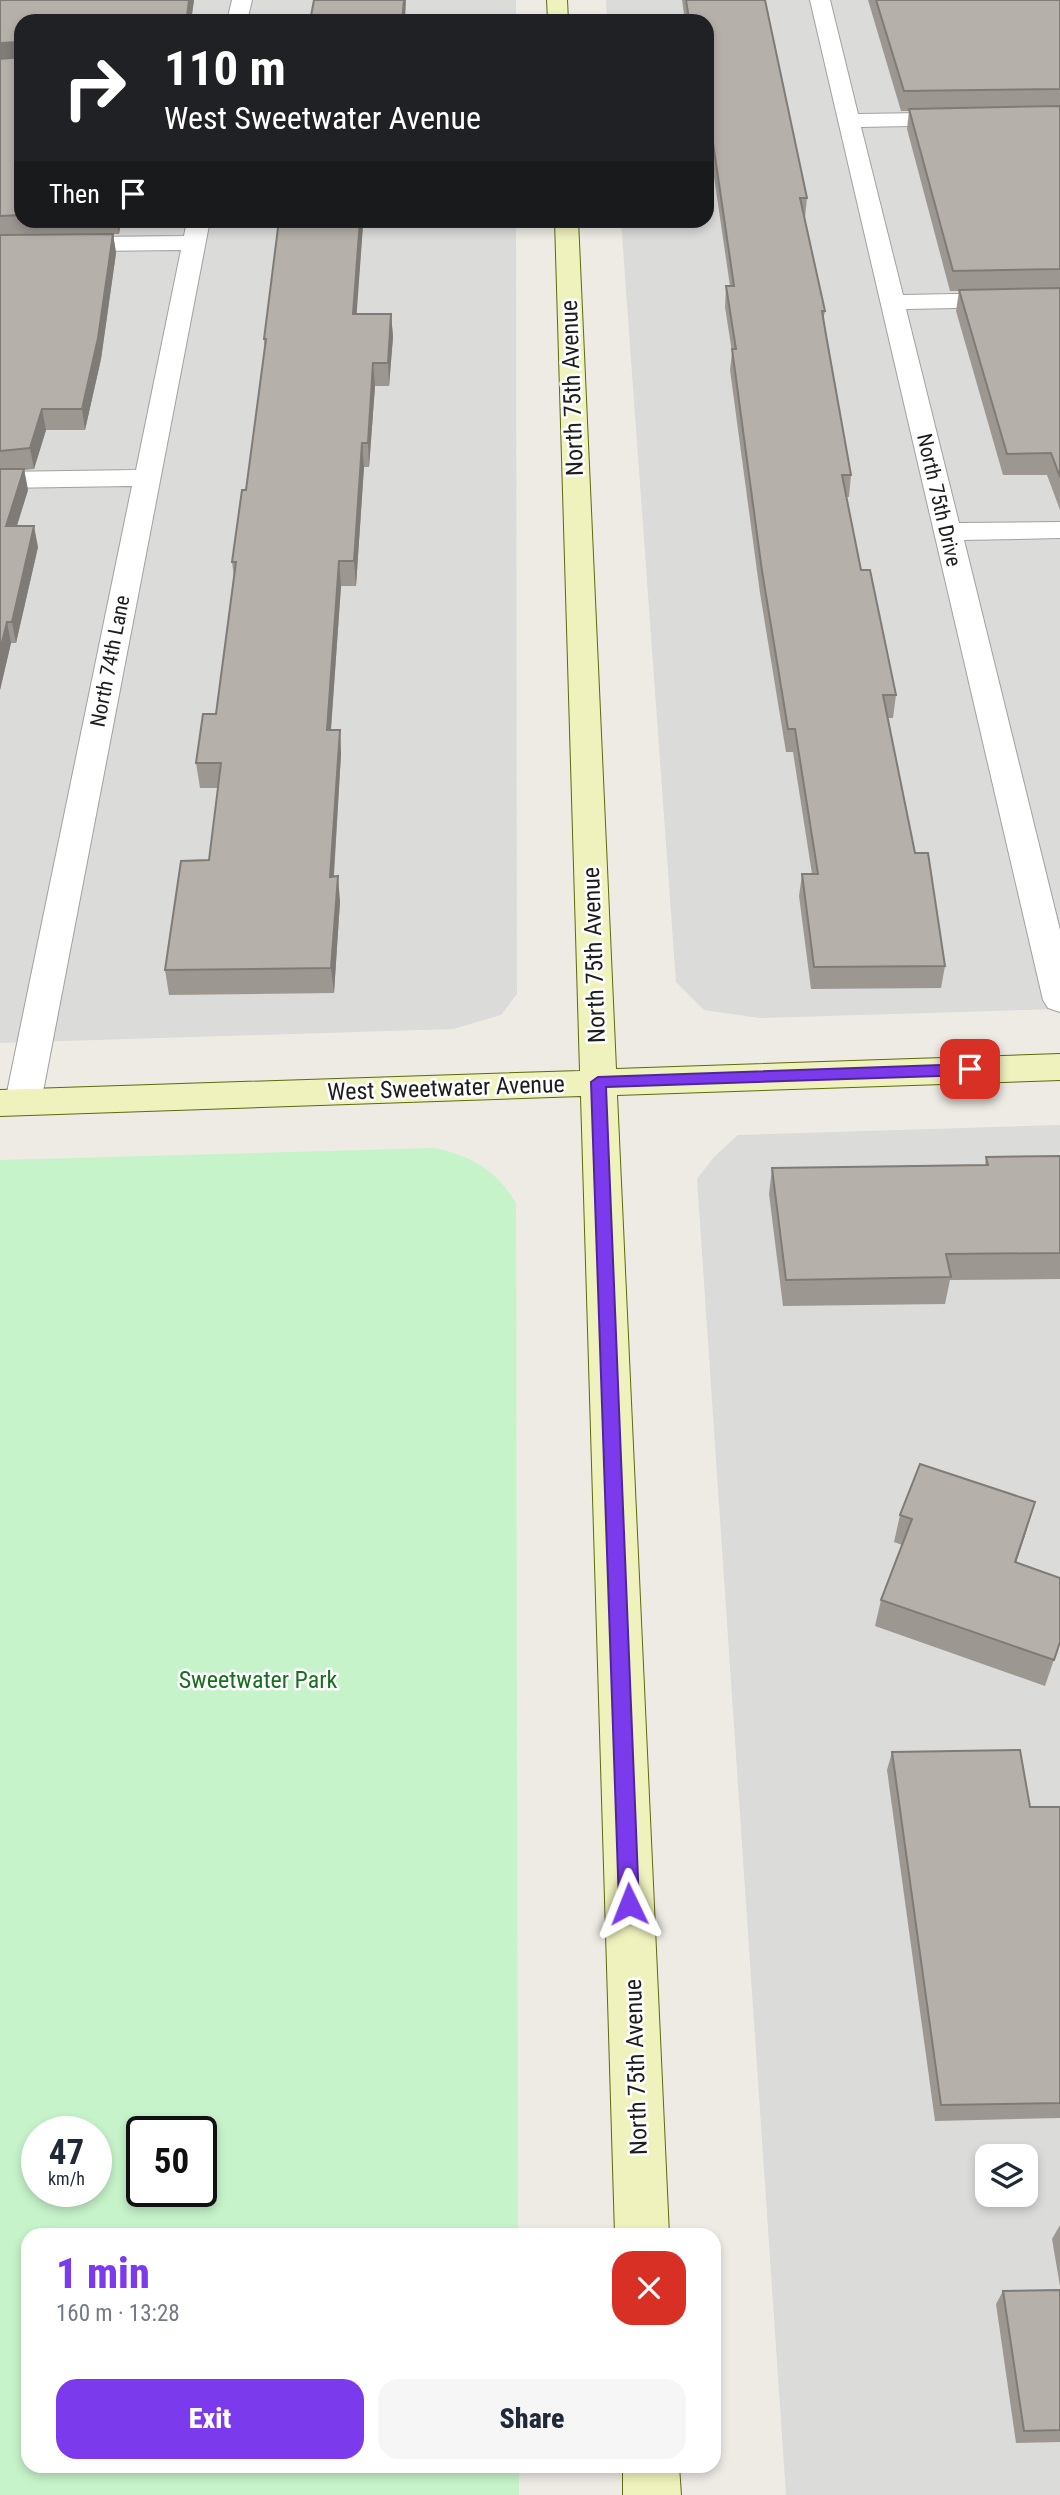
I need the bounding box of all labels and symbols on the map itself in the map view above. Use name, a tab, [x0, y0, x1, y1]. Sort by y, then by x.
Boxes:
street label: North 75th Avenue	[555, 300, 589, 476]
street label: North 75th Drive	[912, 431, 966, 569]
street label: North 74th Lane	[85, 593, 135, 729]
street label: North 75th Avenue	[577, 867, 611, 1043]
pin	[940, 1039, 1000, 1099]
street label: West Sweetwater Avenue	[327, 1070, 565, 1106]
park label: Sweetwater Park	[179, 1666, 338, 1694]
position arrow	[592, 1867, 666, 1941]
street label: North 75th Avenue	[619, 1979, 653, 2155]
speed limit sign: 50	[126, 2116, 217, 2207]

